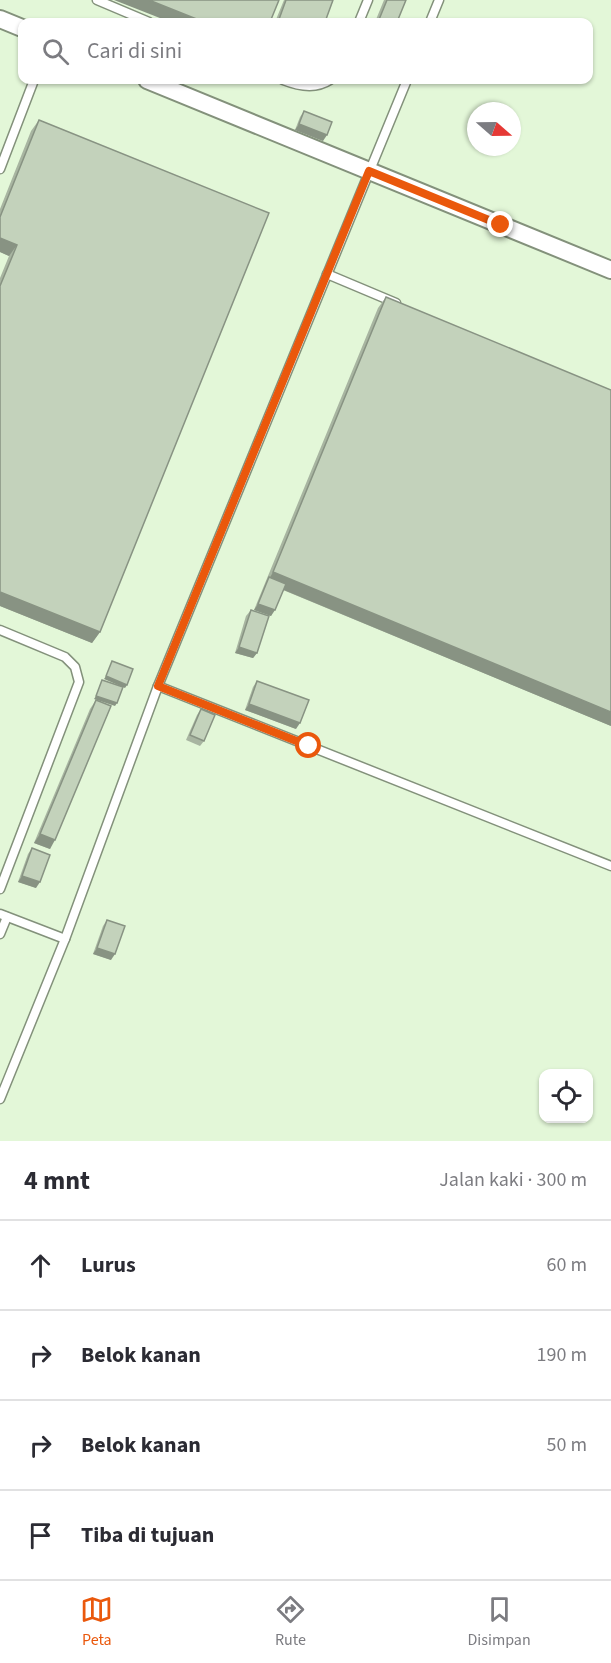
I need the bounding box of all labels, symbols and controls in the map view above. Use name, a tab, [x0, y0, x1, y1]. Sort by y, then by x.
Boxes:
search box	[18, 18, 593, 84]
icon: search	[39, 35, 72, 68]
text: Cari di sini	[87, 35, 182, 67]
north arrow	[467, 102, 521, 156]
route end	[487, 211, 513, 237]
route start	[295, 732, 321, 758]
map controls	[539, 1069, 593, 1123]
button: locate	[539, 1069, 593, 1123]
text: 4 mnt	[24, 1162, 90, 1199]
text: Jalan kaki · 300 m	[439, 1166, 587, 1194]
icon: ahead	[24, 1249, 57, 1282]
text: Lurus	[81, 1249, 136, 1281]
text: 60 m	[547, 1251, 587, 1279]
icon: right	[24, 1339, 57, 1372]
text: Belok kanan	[81, 1339, 201, 1371]
text: 190 m	[537, 1341, 587, 1369]
icon: right	[24, 1429, 57, 1462]
text: Belok kanan	[81, 1429, 201, 1461]
text: 50 m	[547, 1431, 587, 1459]
icon: arrive	[24, 1519, 57, 1552]
text: Tiba di tujuan	[81, 1519, 214, 1551]
tab: Peta	[80, 1593, 113, 1651]
tab: Rute	[274, 1593, 307, 1651]
tab: Disimpan	[468, 1593, 531, 1651]

